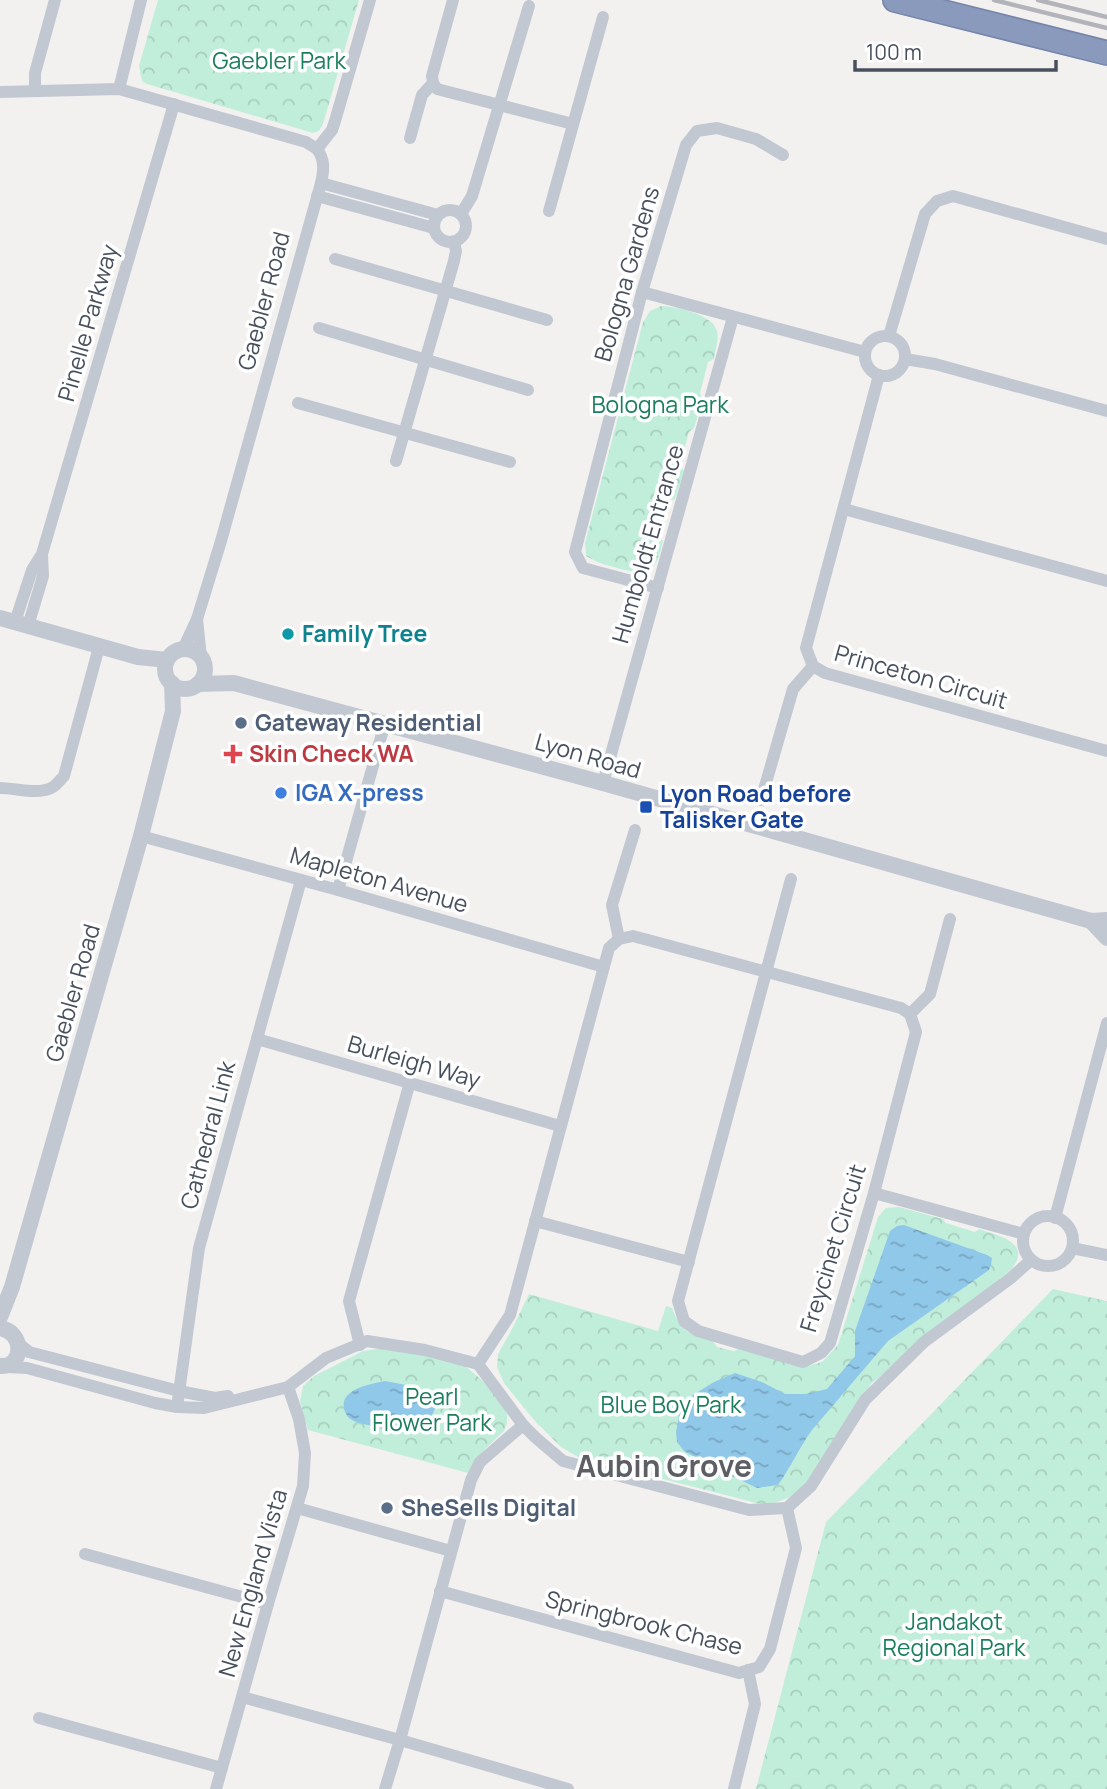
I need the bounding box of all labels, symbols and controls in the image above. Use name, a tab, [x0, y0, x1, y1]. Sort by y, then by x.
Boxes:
scale bar	[855, 28, 1056, 72]
text: 100 m	[866, 38, 922, 66]
park label: Gaebler Park	[212, 44, 346, 76]
street label: Bologna Gardens	[586, 182, 666, 365]
street label: Gaebler Road	[229, 228, 297, 374]
street label: Pinelle Parkway	[49, 240, 125, 405]
park label: Bologna Park	[591, 388, 729, 420]
street label: Humboldt Entrance	[603, 441, 691, 647]
place label: Family Tree	[302, 617, 427, 649]
marker: Family Tree	[280, 626, 296, 642]
street label: Princeton Circuit	[831, 636, 1011, 716]
place label: Gateway Residential	[255, 706, 482, 738]
marker: Gateway Residential	[233, 715, 249, 731]
street label: Lyon Road	[532, 725, 645, 785]
place label: Skin Check WA	[249, 737, 414, 769]
marker: Skin Check WA	[223, 744, 243, 764]
place label: IGA X-press	[295, 776, 424, 808]
place label: Lyon Road before Talisker Gate	[660, 777, 852, 835]
marker: IGA X-press	[273, 785, 289, 801]
marker: Lyon Road before Talisker Gate	[638, 799, 654, 815]
street label: Mapleton Avenue	[286, 838, 472, 920]
street label: Gaebler Road	[37, 920, 107, 1066]
street label: Burleigh Way	[344, 1027, 484, 1095]
street label: Cathedral Link	[172, 1057, 242, 1212]
street label: Freycinet Circuit	[791, 1160, 873, 1336]
park label: Pearl Flower Park	[372, 1380, 492, 1438]
park label: Blue Boy Park	[601, 1388, 742, 1420]
district label: Aubin Grove	[576, 1445, 752, 1486]
street label: New England Vista	[210, 1485, 294, 1680]
place label: SheSells Digital	[401, 1491, 576, 1523]
marker: SheSells Digital	[379, 1500, 395, 1516]
street label: Springbrook Chase	[542, 1582, 746, 1662]
park label: Jandakot Regional Park	[883, 1605, 1026, 1663]

